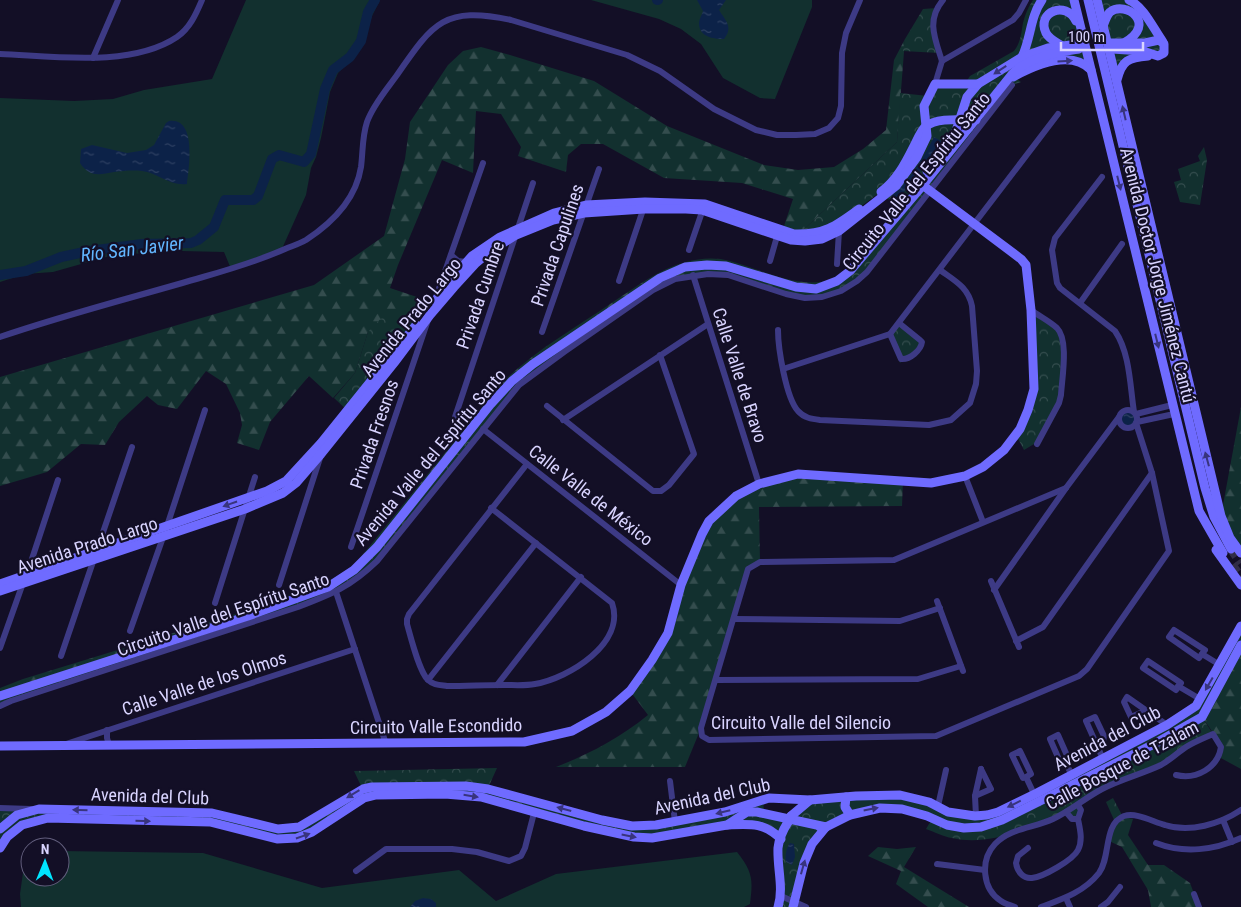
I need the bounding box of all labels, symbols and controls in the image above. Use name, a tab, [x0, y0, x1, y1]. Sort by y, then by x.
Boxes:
scale bar	[1061, 20, 1144, 52]
text: 100 m	[1068, 28, 1105, 46]
one-way arrow	[1057, 56, 1073, 64]
one-way arrow	[994, 65, 1007, 75]
street label: Circuito Valle del Espíritu Santo	[838, 88, 994, 274]
one-way arrow	[1120, 106, 1128, 121]
street label: Avenida Doctor Jorge Jiménez Cantú	[1116, 145, 1200, 405]
one-way arrow	[1115, 176, 1123, 191]
street label: Privada Capulines	[526, 181, 588, 309]
water label: Río San Javier	[79, 231, 185, 267]
street label: Privada Cumbre	[452, 238, 508, 352]
street label: Avenida Prado Largo	[357, 253, 465, 381]
street label: Calle Valle de Bravo	[708, 305, 772, 445]
one-way arrow	[1153, 334, 1161, 349]
street label: Avenida Valle del Espíritu Santo	[350, 364, 510, 550]
street label: Privada Fresnos	[346, 377, 402, 491]
street label: Calle Valle de México	[525, 440, 657, 550]
one-way arrow	[1203, 451, 1211, 466]
one-way arrow	[222, 500, 237, 508]
street label: Avenida Prado Largo	[14, 512, 160, 578]
street label: Circuito Valle del Espíritu Santo	[114, 568, 332, 660]
street label: Calle Valle de los Olmos	[119, 647, 289, 719]
one-way arrow	[1205, 677, 1213, 692]
street label: Avenida del Club	[1050, 701, 1164, 775]
street label: Circuito Valle del Silencio	[711, 712, 891, 733]
street label: Circuito Valle Escondido	[350, 714, 522, 738]
street label: Calle Bosque de Tzalam	[1042, 716, 1202, 814]
street label: Avenida del Club	[652, 773, 772, 819]
street label: Avenida del Club	[91, 783, 209, 809]
one-way arrow	[347, 790, 360, 799]
one-way arrow	[464, 792, 480, 800]
one-way arrow	[1007, 801, 1021, 809]
one-way arrow	[556, 805, 571, 813]
one-way arrow	[863, 805, 879, 813]
one-way arrow	[71, 806, 87, 814]
one-way arrow	[715, 808, 730, 816]
one-way arrow	[135, 817, 151, 825]
one-way arrow	[296, 831, 311, 839]
one-way arrow	[621, 832, 637, 840]
north arrow	[20, 837, 70, 887]
text: N	[41, 841, 50, 857]
one-way arrow	[800, 859, 808, 874]

